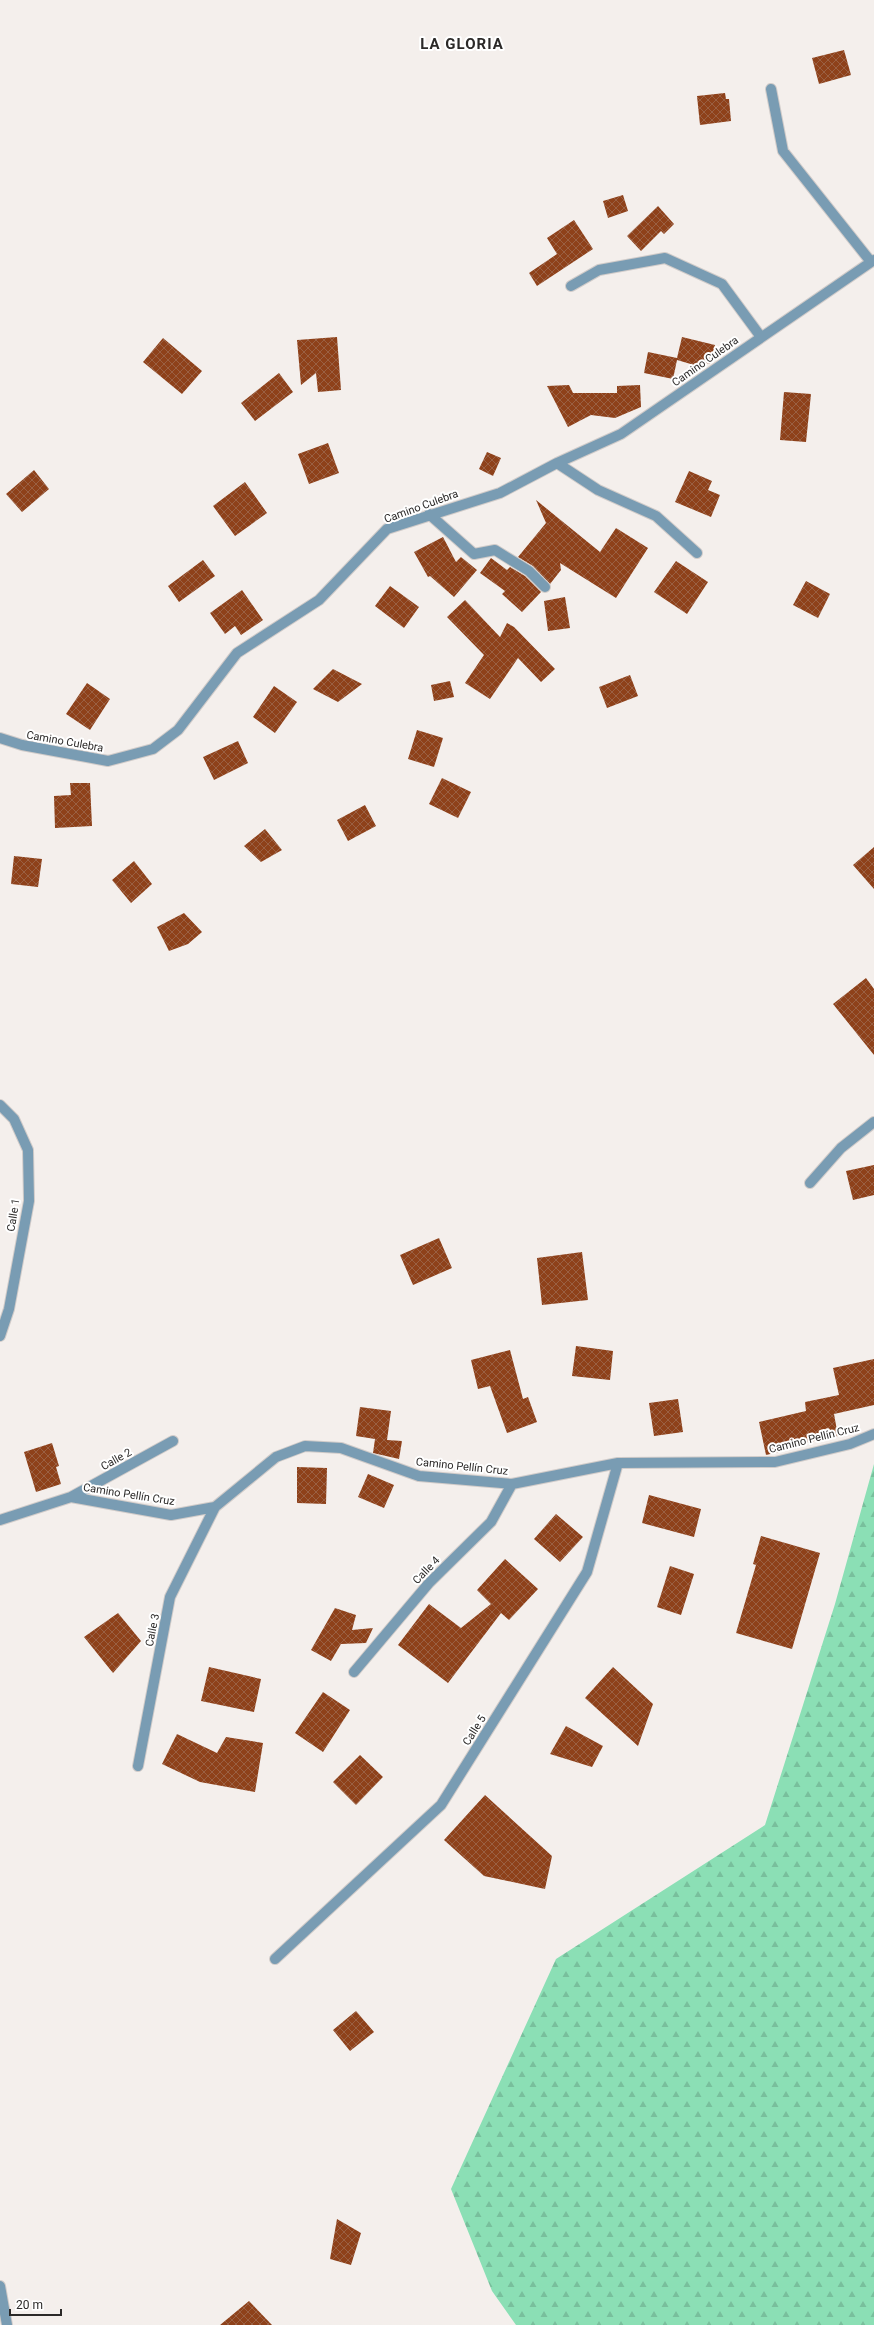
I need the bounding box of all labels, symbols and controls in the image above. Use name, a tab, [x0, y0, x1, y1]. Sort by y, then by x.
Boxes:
district label: LA GLORIA	[420, 35, 504, 53]
street label: Camino Culebra	[670, 334, 741, 389]
street label: Camino Culebra	[382, 487, 460, 526]
street label: Camino Culebra	[25, 728, 104, 755]
street label: Calle 1	[4, 1198, 23, 1233]
street label: Camino Pellín Cruz	[768, 1421, 861, 1456]
street label: Calle 2	[99, 1446, 134, 1473]
street label: Camino Pellín Cruz	[415, 1455, 509, 1478]
street label: Camino Pellín Cruz	[82, 1481, 176, 1508]
street label: Calle 4	[410, 1554, 443, 1587]
street label: Calle 3	[143, 1613, 162, 1648]
street label: Calle 5	[460, 1713, 489, 1748]
scale bar	[10, 2291, 61, 2317]
text: 20 m	[16, 2298, 43, 2312]

